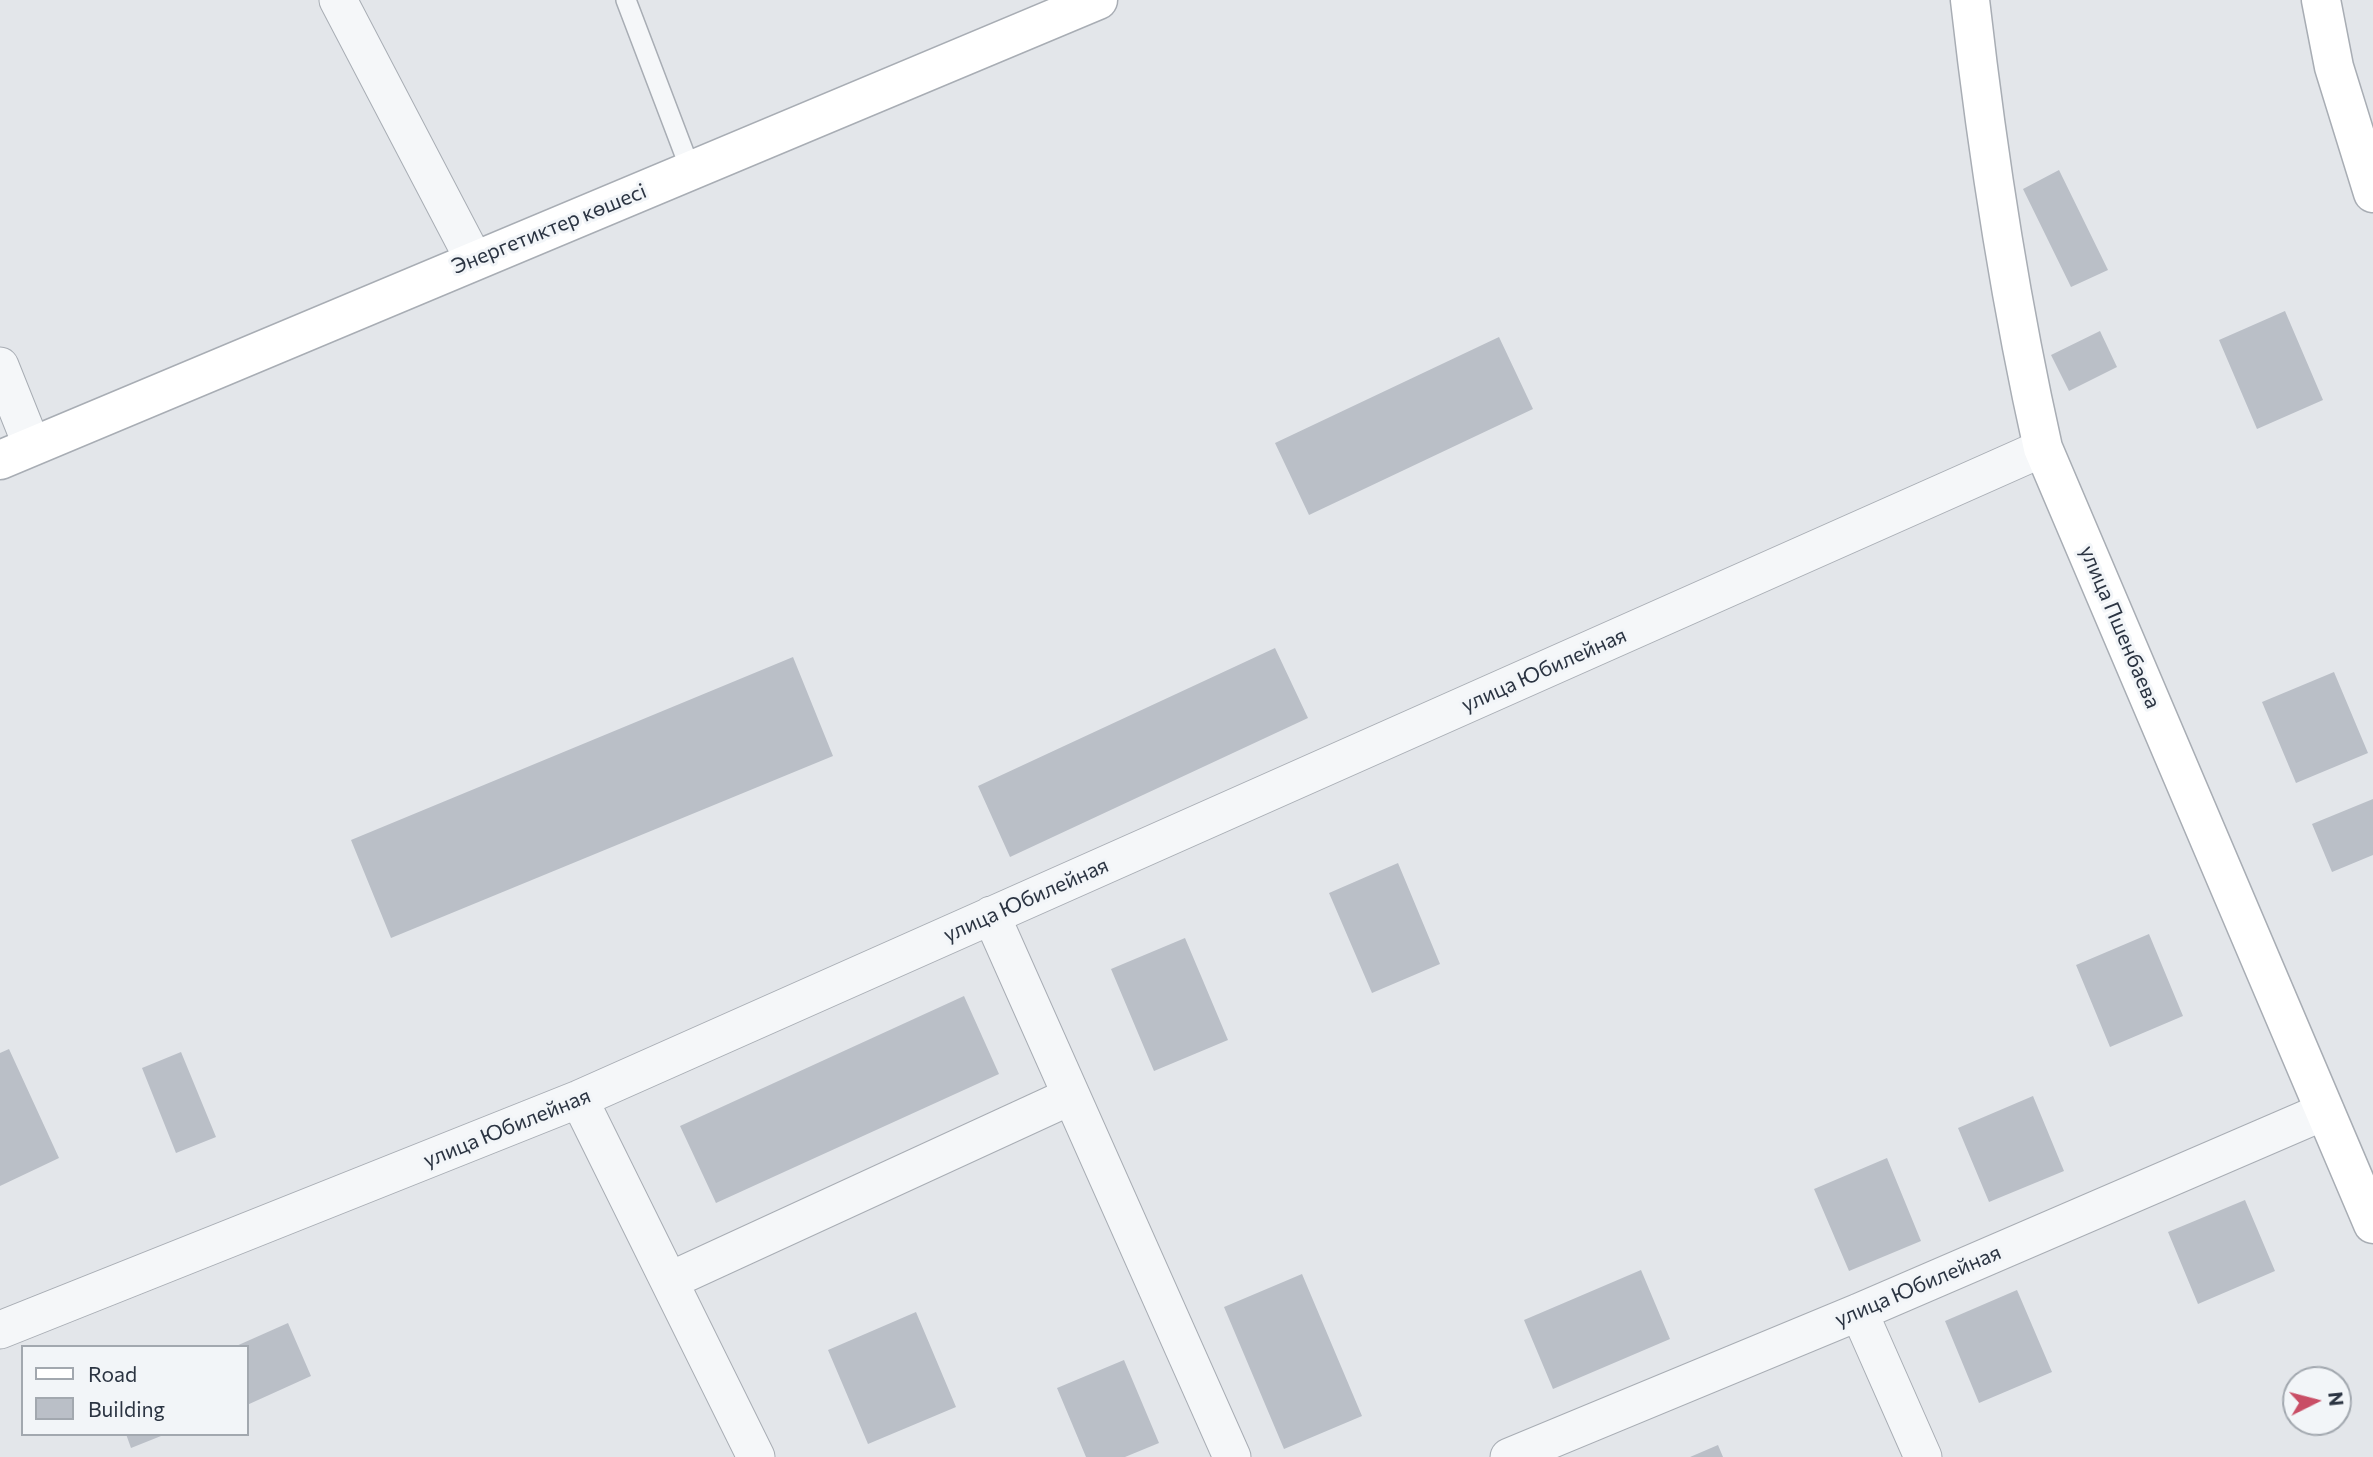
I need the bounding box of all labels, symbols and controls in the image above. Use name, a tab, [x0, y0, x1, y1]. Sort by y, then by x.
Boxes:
street label: Энергетиктер көшесі	[448, 178, 650, 280]
street label: улица Пшенбаева	[2074, 542, 2166, 712]
street label: улица Юбилейная	[1458, 622, 1630, 718]
street label: улица Юбилейная	[940, 852, 1112, 948]
street label: улица Юбилейная	[420, 1083, 594, 1173]
street label: улица Юбилейная	[1831, 1240, 2005, 1332]
legend	[21, 1345, 248, 1436]
text: Road	[88, 1361, 137, 1386]
north arrow	[2282, 1366, 2352, 1436]
text: N	[2324, 1391, 2349, 1407]
text: Building	[88, 1396, 165, 1421]

